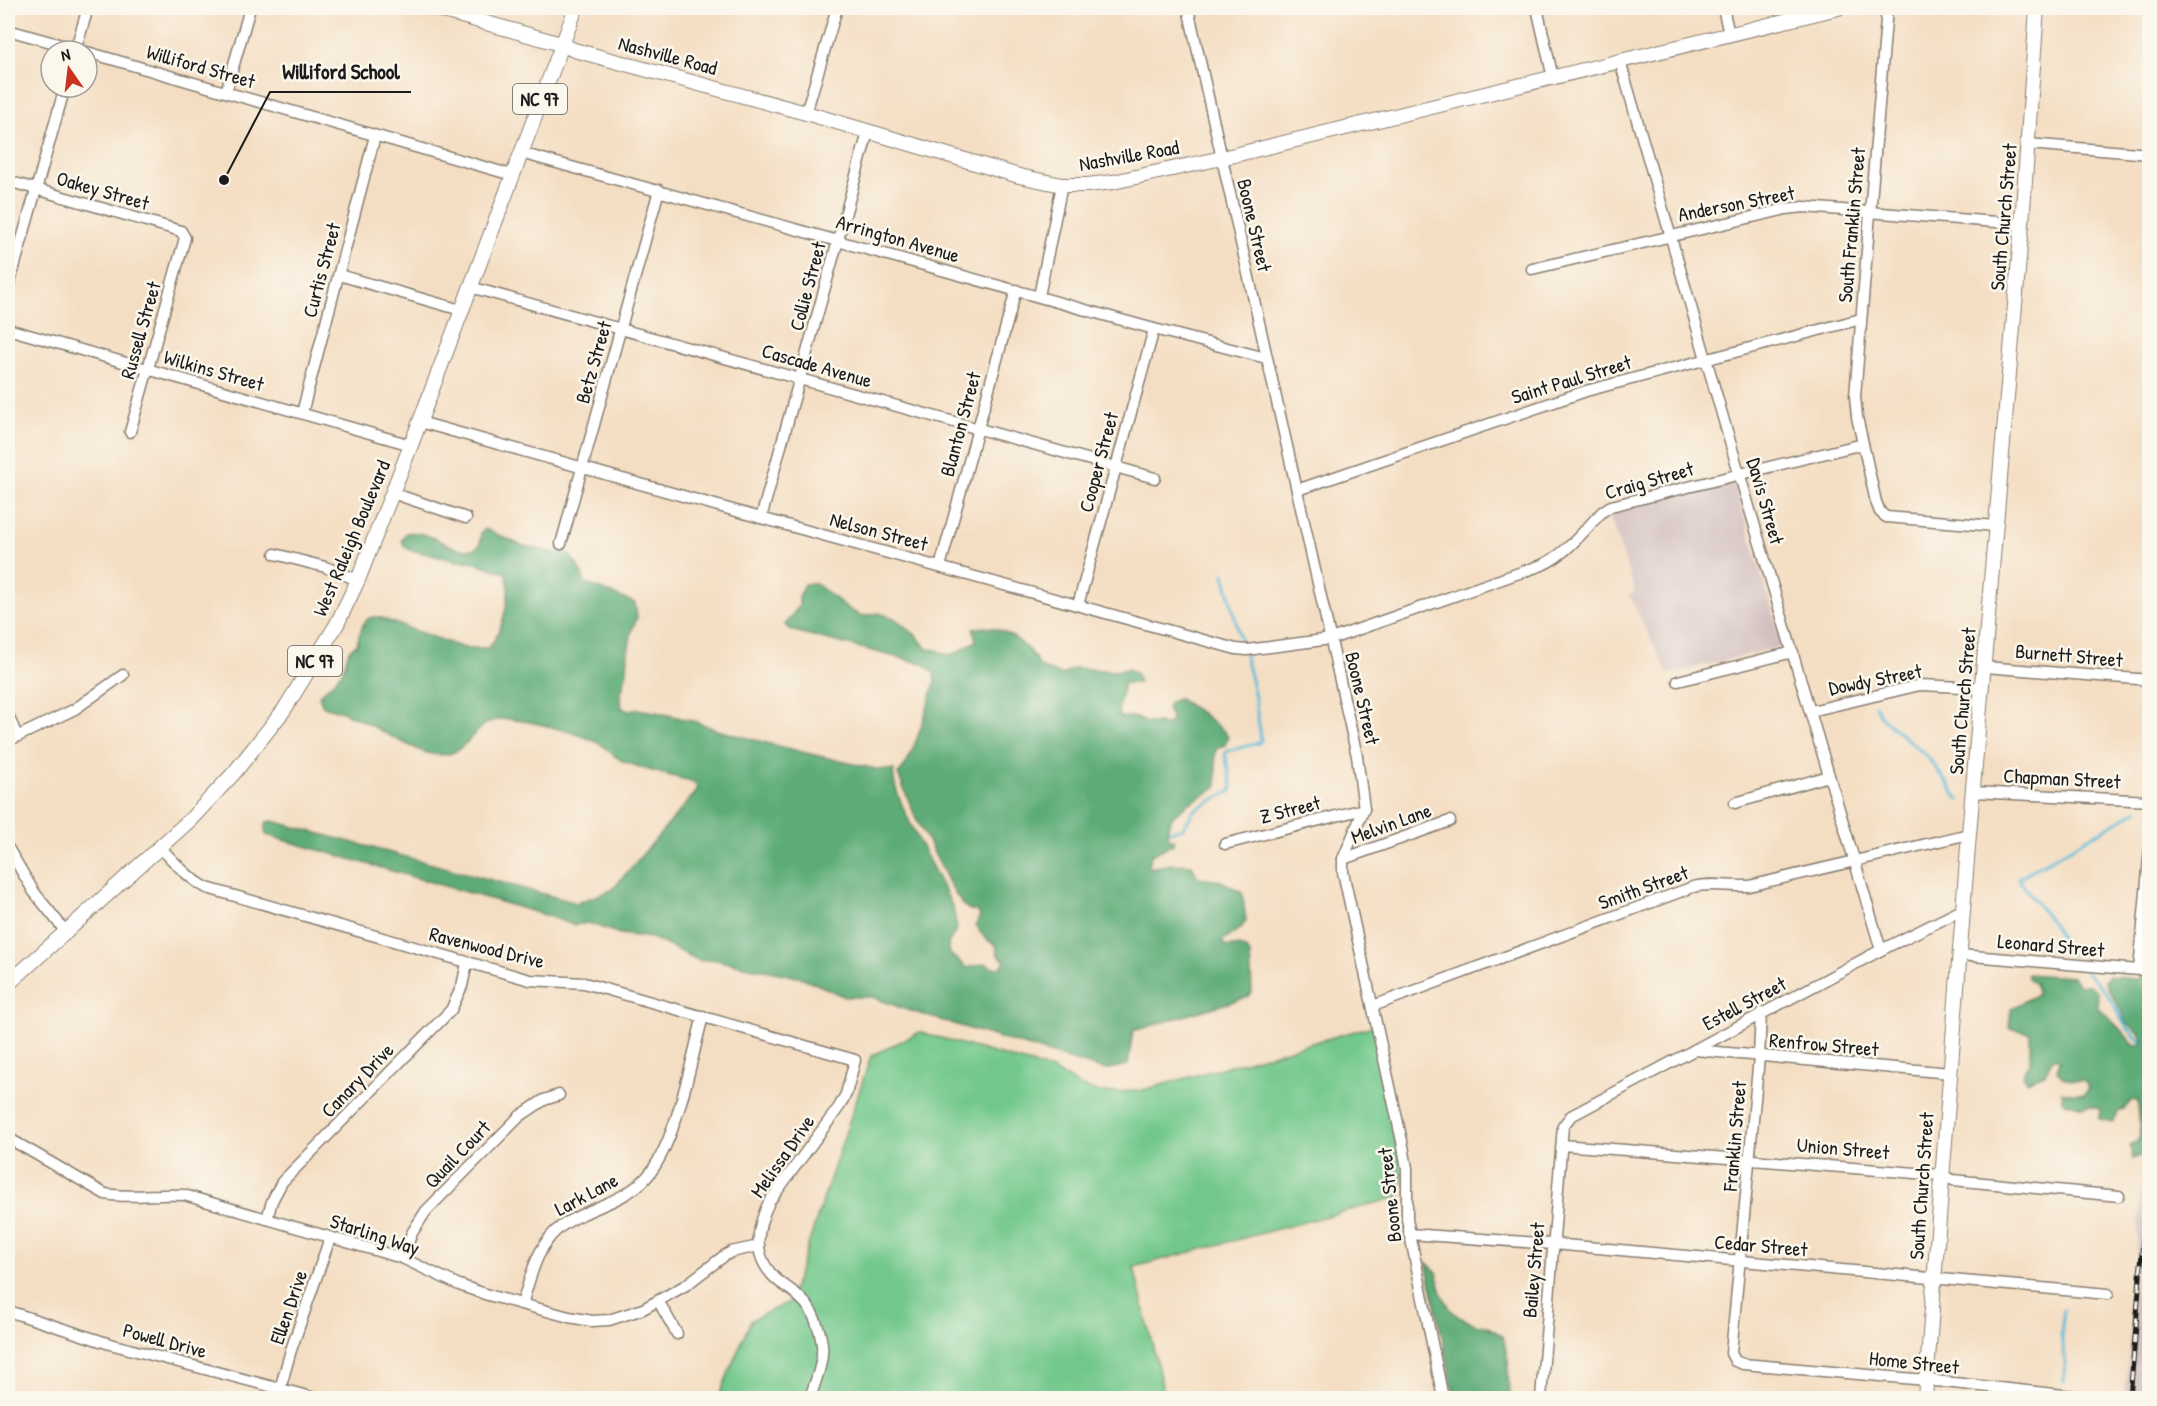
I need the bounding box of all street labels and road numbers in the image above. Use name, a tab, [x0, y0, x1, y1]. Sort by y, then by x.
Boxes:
street label: Nashville Road	[616, 29, 720, 81]
street label: Williford Street	[144, 38, 260, 95]
road number: NC 97	[513, 84, 567, 114]
street label: Nashville Road	[1077, 133, 1181, 177]
street label: South Church Street	[1983, 141, 2023, 292]
street label: South Franklin Street	[1831, 145, 1871, 304]
street label: Oakey Street	[54, 164, 153, 216]
street label: Boone Street	[1231, 176, 1279, 275]
street label: Anderson Street	[1675, 178, 1798, 228]
street label: Arrington Avenue	[833, 208, 963, 268]
street label: Curtis Street	[295, 219, 347, 320]
street label: Collie Street	[782, 237, 832, 334]
street label: Russell Street	[113, 277, 167, 382]
street label: Betz Street	[568, 316, 618, 406]
street label: Cascade Avenue	[759, 336, 875, 394]
street label: Wilkins Street	[161, 343, 268, 397]
street label: Saint Paul Street	[1508, 348, 1635, 410]
street label: Blanton Street	[933, 368, 987, 479]
street label: Cooper Street	[1072, 408, 1125, 515]
street label: Craig Street	[1602, 454, 1698, 506]
street label: Davis Street	[1741, 455, 1792, 548]
street label: West Raleigh Boulevard	[306, 456, 396, 620]
street label: Nelson Street	[827, 505, 932, 557]
street label: South Church Street	[1942, 625, 1982, 776]
street label: Burnett Street	[2014, 637, 2125, 673]
road number: NC 97	[288, 646, 342, 676]
street label: Boone Street	[1339, 649, 1387, 748]
street label: Dowdy Street	[1826, 657, 1925, 701]
street label: Chapman Street	[2003, 761, 2122, 795]
street label: Z Street	[1257, 788, 1324, 830]
street label: Melvin Lane	[1347, 796, 1435, 850]
street label: Smith Street	[1594, 858, 1693, 916]
street label: Ravenwood Drive	[427, 920, 547, 974]
street label: Leonard Street	[1997, 927, 2107, 963]
street label: Estell Street	[1697, 969, 1792, 1036]
street label: Renfrow Street	[1768, 1026, 1881, 1062]
street label: Canary Drive	[315, 1037, 399, 1123]
street label: Franklin Street	[1716, 1079, 1752, 1193]
street label: Melissa Drive	[744, 1109, 820, 1203]
street label: South Church Street	[1902, 1110, 1940, 1261]
street label: Quail Court	[418, 1113, 497, 1194]
street label: Union Street	[1796, 1131, 1892, 1166]
street label: Boone Street	[1371, 1146, 1407, 1243]
street label: Lark Lane	[550, 1166, 622, 1222]
street label: Starling Way	[327, 1207, 423, 1261]
street label: Bailey Street	[1515, 1220, 1551, 1319]
street label: Cedar Street	[1713, 1227, 1810, 1263]
street label: Ellen Drive	[263, 1266, 313, 1348]
street label: Powell Drive	[120, 1316, 210, 1364]
street label: Home Street	[1868, 1344, 1961, 1380]

